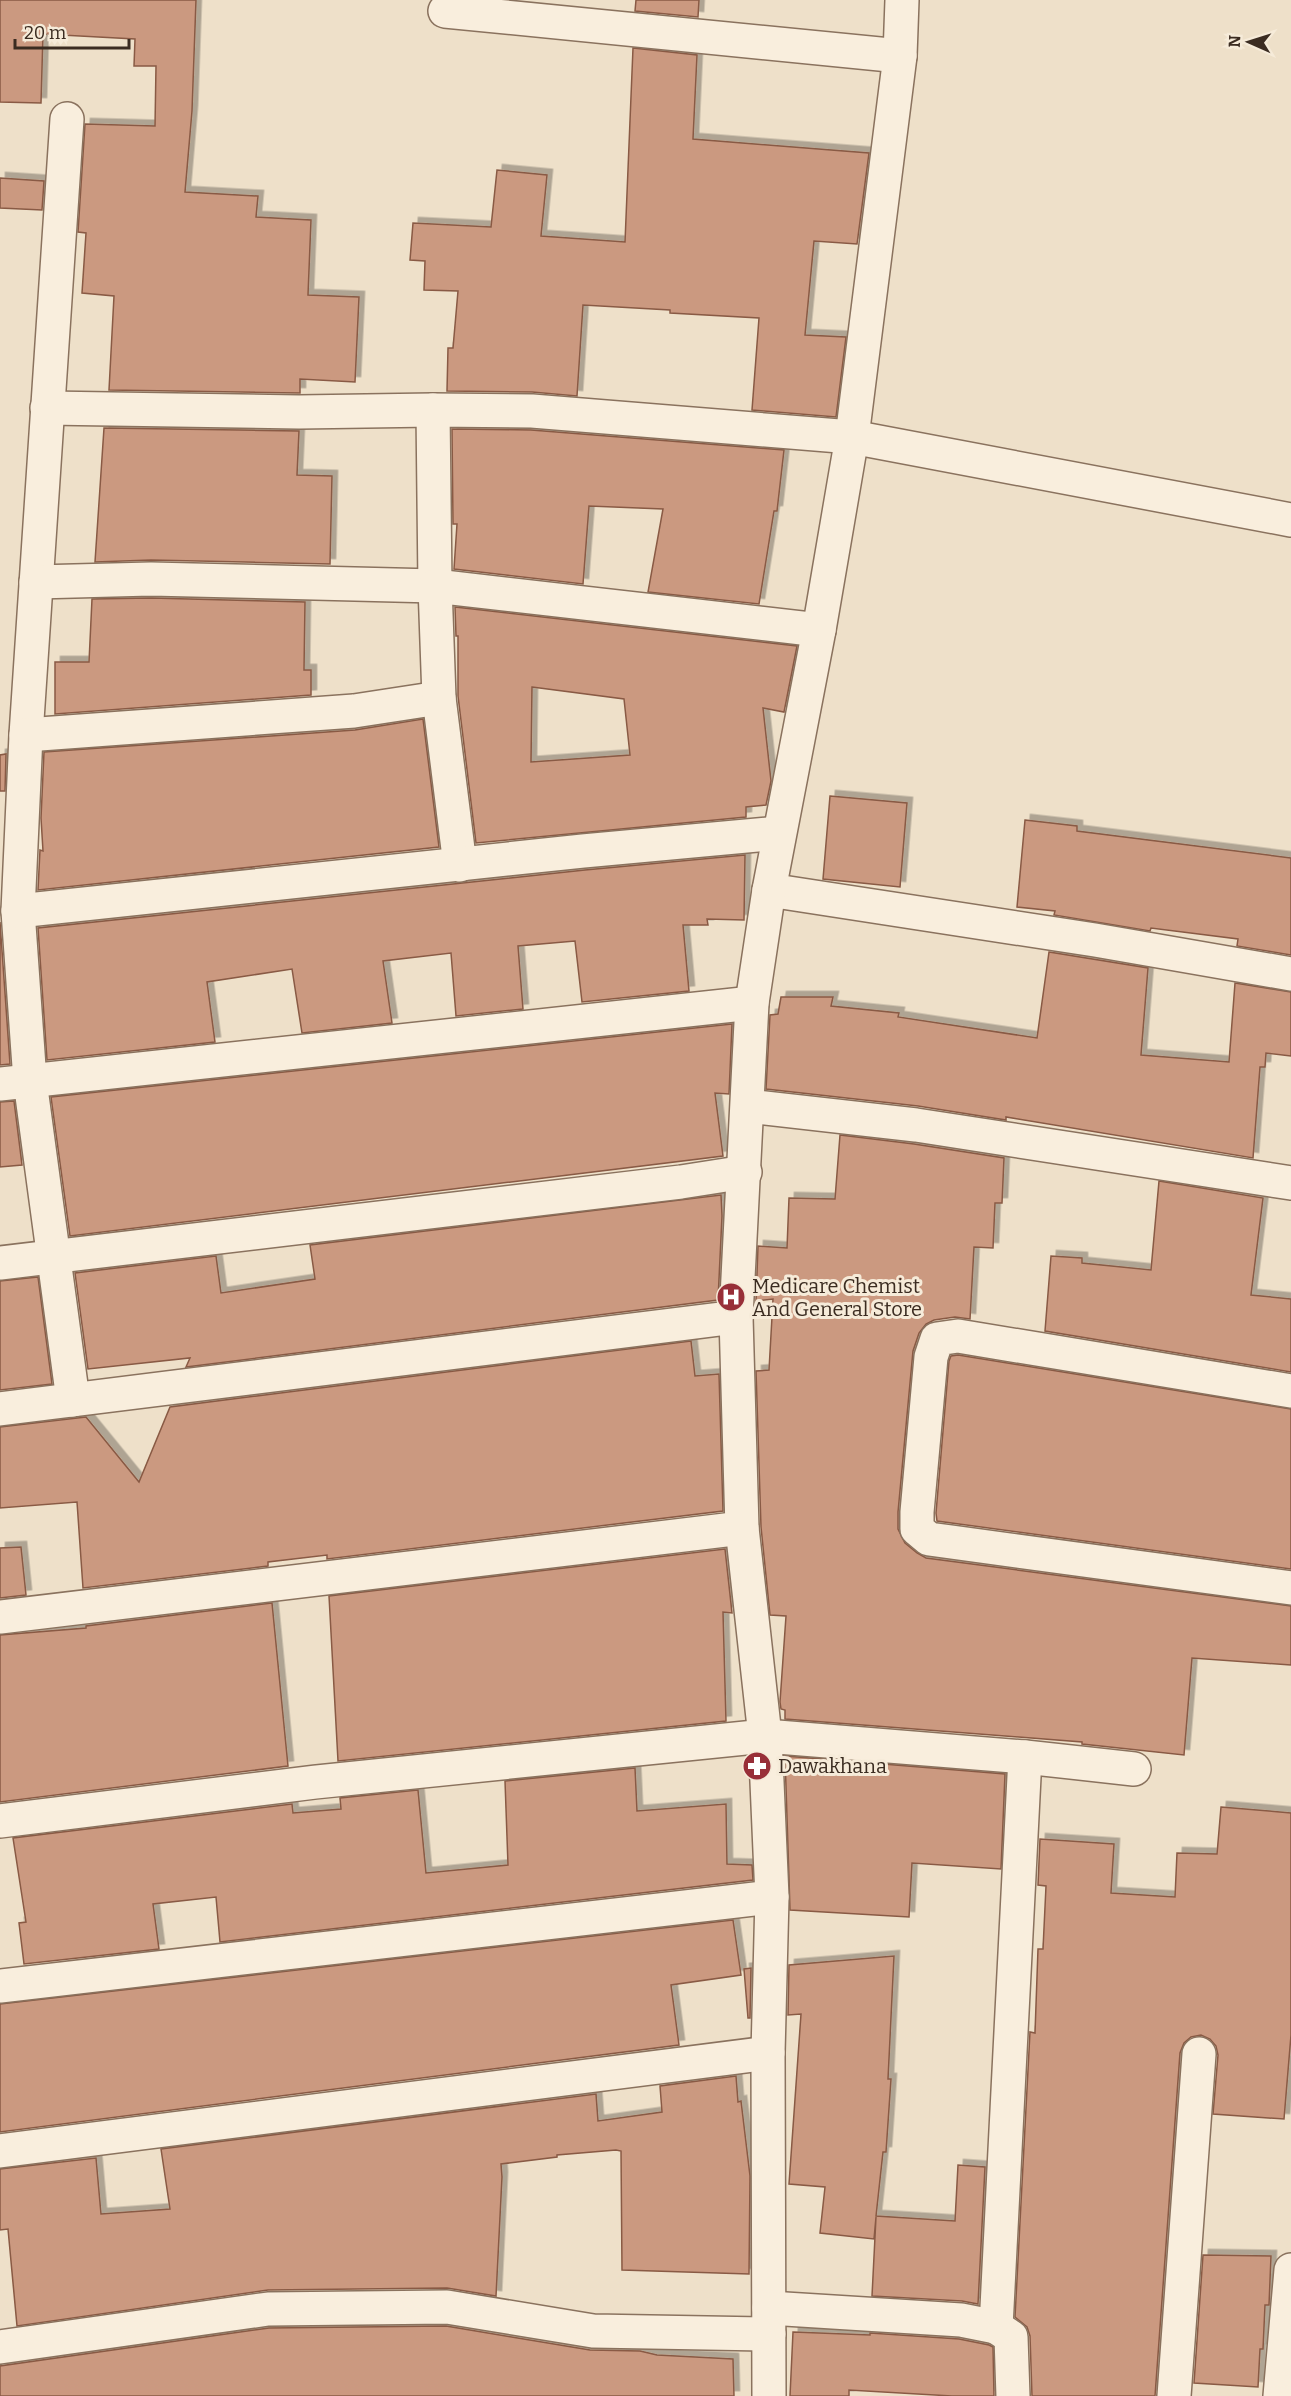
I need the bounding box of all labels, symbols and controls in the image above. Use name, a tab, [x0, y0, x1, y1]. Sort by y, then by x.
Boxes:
scale bar	[15, 12, 129, 50]
north arrow	[1219, 12, 1279, 72]
text: 20 m	[24, 22, 66, 44]
text: N	[1225, 35, 1244, 48]
place label: Medicare Chemist And General Store	[752, 1274, 922, 1321]
hospital icon: Medicare Chemist And General Store	[715, 1281, 747, 1313]
pharmacy icon: Dawakhana	[741, 1750, 773, 1782]
place label: Dawakhana	[778, 1754, 887, 1778]

